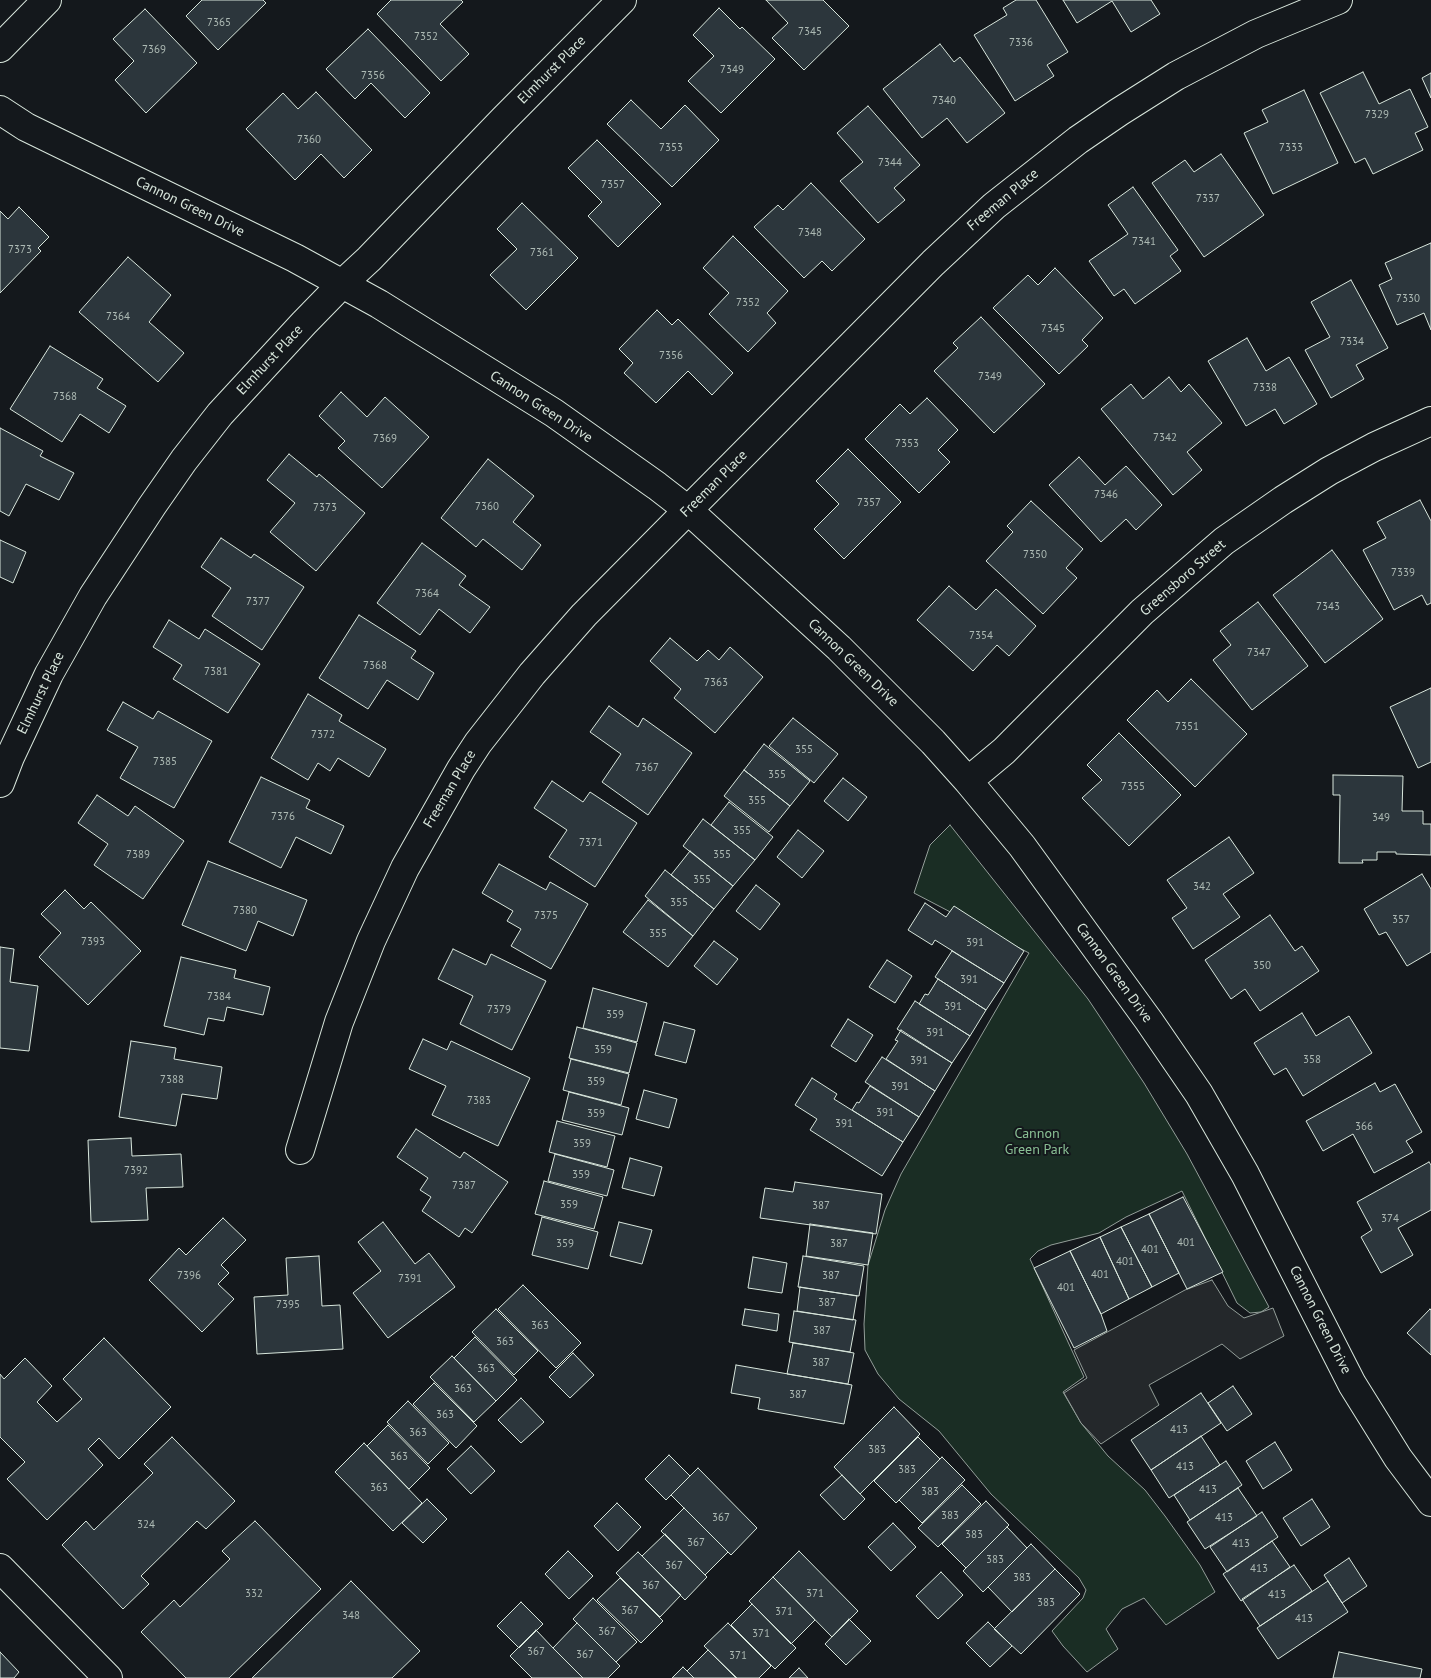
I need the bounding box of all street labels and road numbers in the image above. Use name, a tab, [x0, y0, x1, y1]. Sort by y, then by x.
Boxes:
street label: Elmhurst Place	[515, 33, 589, 107]
street label: Freeman Place	[964, 165, 1042, 235]
street label: Cannon Green Drive	[133, 173, 247, 241]
street label: Elmhurst Place	[233, 322, 307, 398]
street label: Cannon Green Drive	[486, 368, 596, 446]
street label: Freeman Place	[677, 447, 751, 521]
street label: Greensboro Street	[1137, 536, 1229, 620]
street label: Cannon Green Drive	[804, 616, 902, 710]
street label: Elmhurst Place	[14, 649, 68, 737]
street label: Freeman Place	[420, 747, 480, 831]
street label: Cannon Green Drive	[1072, 920, 1156, 1026]
street label: Cannon Green Drive	[1285, 1263, 1355, 1377]

